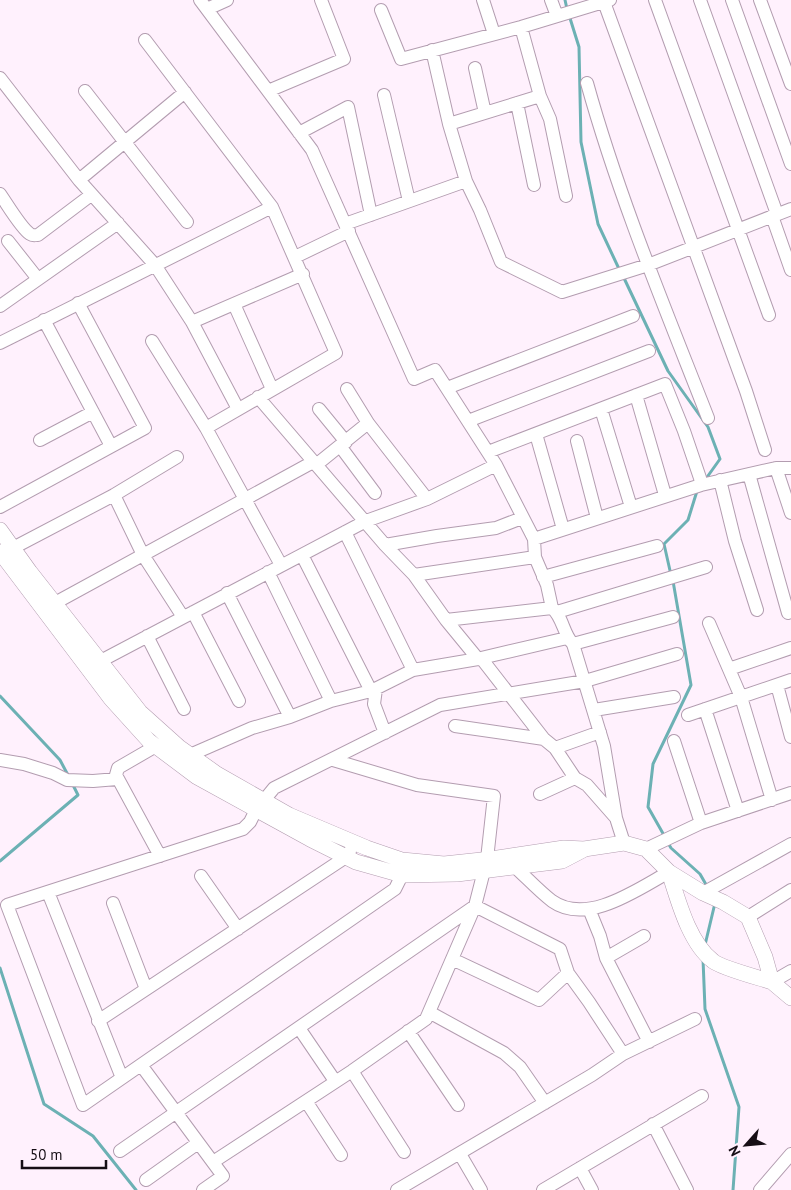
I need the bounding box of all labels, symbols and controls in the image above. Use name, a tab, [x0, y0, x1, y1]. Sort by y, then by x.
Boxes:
north arrow	[721, 1120, 771, 1170]
scale bar	[22, 1138, 106, 1170]
text: N	[724, 1143, 745, 1159]
text: 50 m	[30, 1145, 63, 1164]

